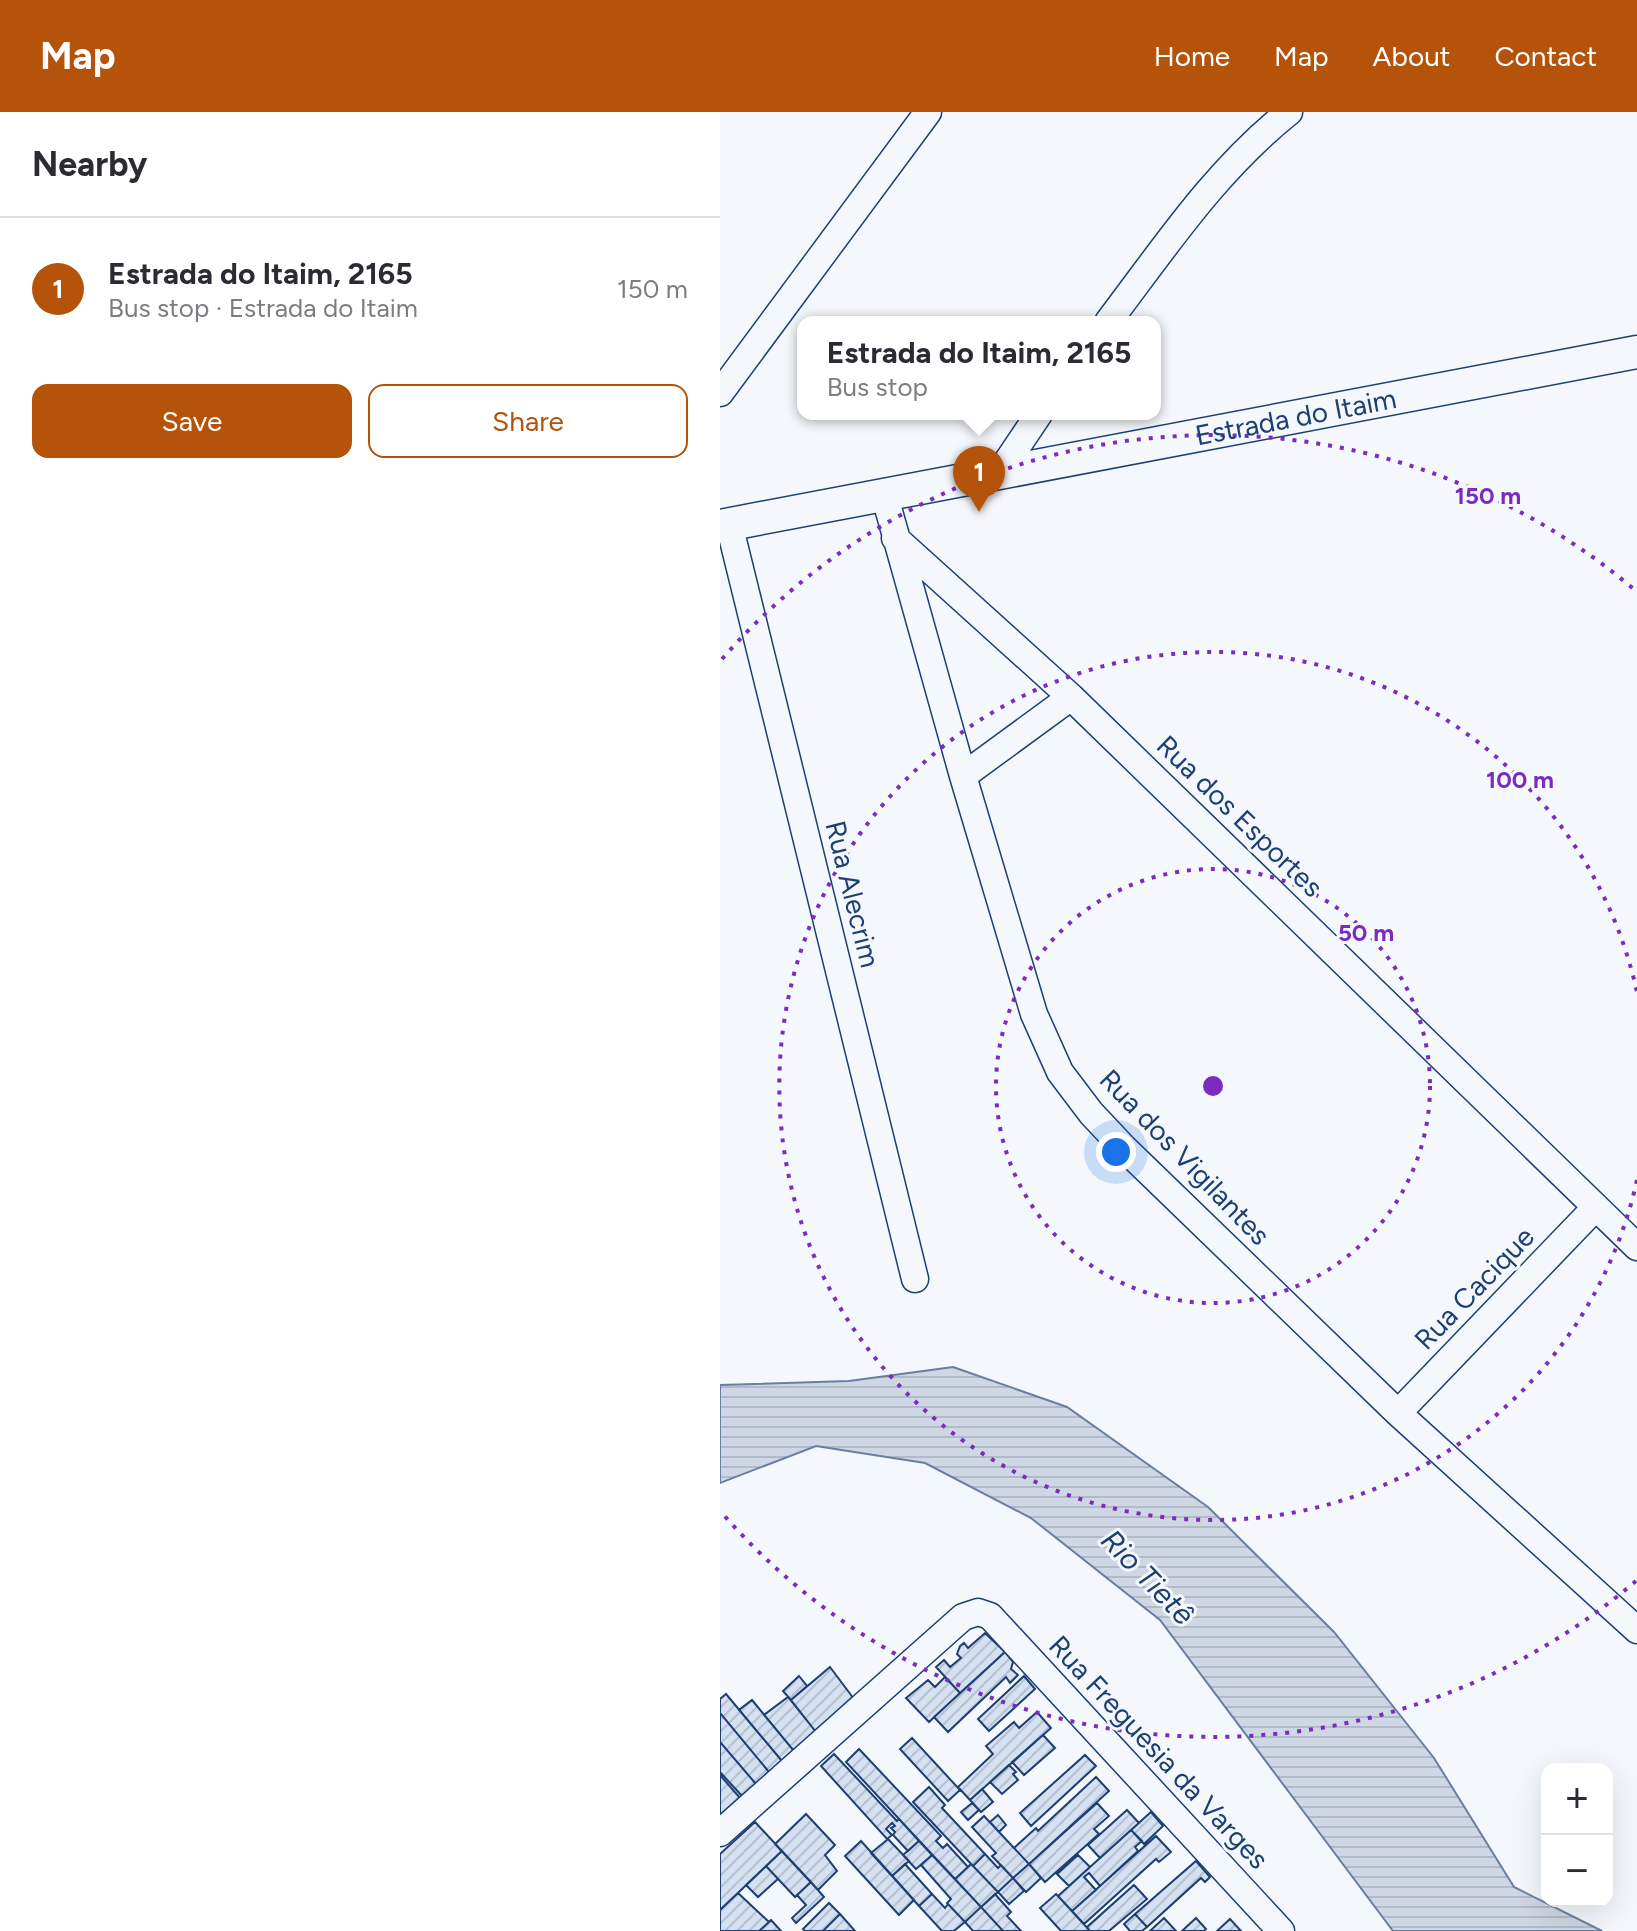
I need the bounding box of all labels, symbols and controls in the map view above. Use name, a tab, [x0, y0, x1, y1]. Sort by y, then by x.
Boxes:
text: Map	[40, 33, 116, 79]
text: Home	[1154, 39, 1230, 73]
text: Map	[1274, 39, 1329, 73]
text: About	[1373, 39, 1450, 73]
text: Contact	[1494, 39, 1597, 73]
text: Nearby	[32, 144, 147, 185]
text: Estrada do Itaim, 2165	[108, 255, 413, 292]
text: 1	[53, 273, 63, 305]
text: 150 m	[617, 273, 688, 305]
text: Bus stop · Estrada do Itaim	[108, 292, 418, 324]
popup	[797, 316, 1161, 420]
text: Estrada do Itaim, 2165	[827, 334, 1131, 371]
text: Bus stop	[827, 371, 928, 403]
street label: Estrada do Itaim	[1192, 381, 1399, 452]
button: Save	[32, 384, 352, 458]
button: Share	[368, 384, 688, 458]
pin: 1	[953, 446, 1005, 512]
text: 150 m	[1455, 481, 1521, 510]
street label: Rua dos Esportes	[1150, 728, 1330, 904]
text: 100 m	[1486, 765, 1554, 794]
street label: Rua Alecrim	[818, 817, 888, 971]
text: 50 m	[1338, 918, 1394, 947]
street label: Rua dos Vigilantes	[1093, 1062, 1277, 1252]
centre of rings	[1199, 1072, 1227, 1100]
your location	[1096, 1132, 1136, 1172]
street label: Rua Cacique	[1407, 1220, 1541, 1356]
water label: Rio Tietê	[1094, 1521, 1202, 1633]
street label: Rua Freguesia da Varges	[1042, 1628, 1276, 1876]
map controls	[1541, 1763, 1613, 1907]
button: +	[1541, 1763, 1613, 1835]
button: −	[1541, 1835, 1613, 1907]

